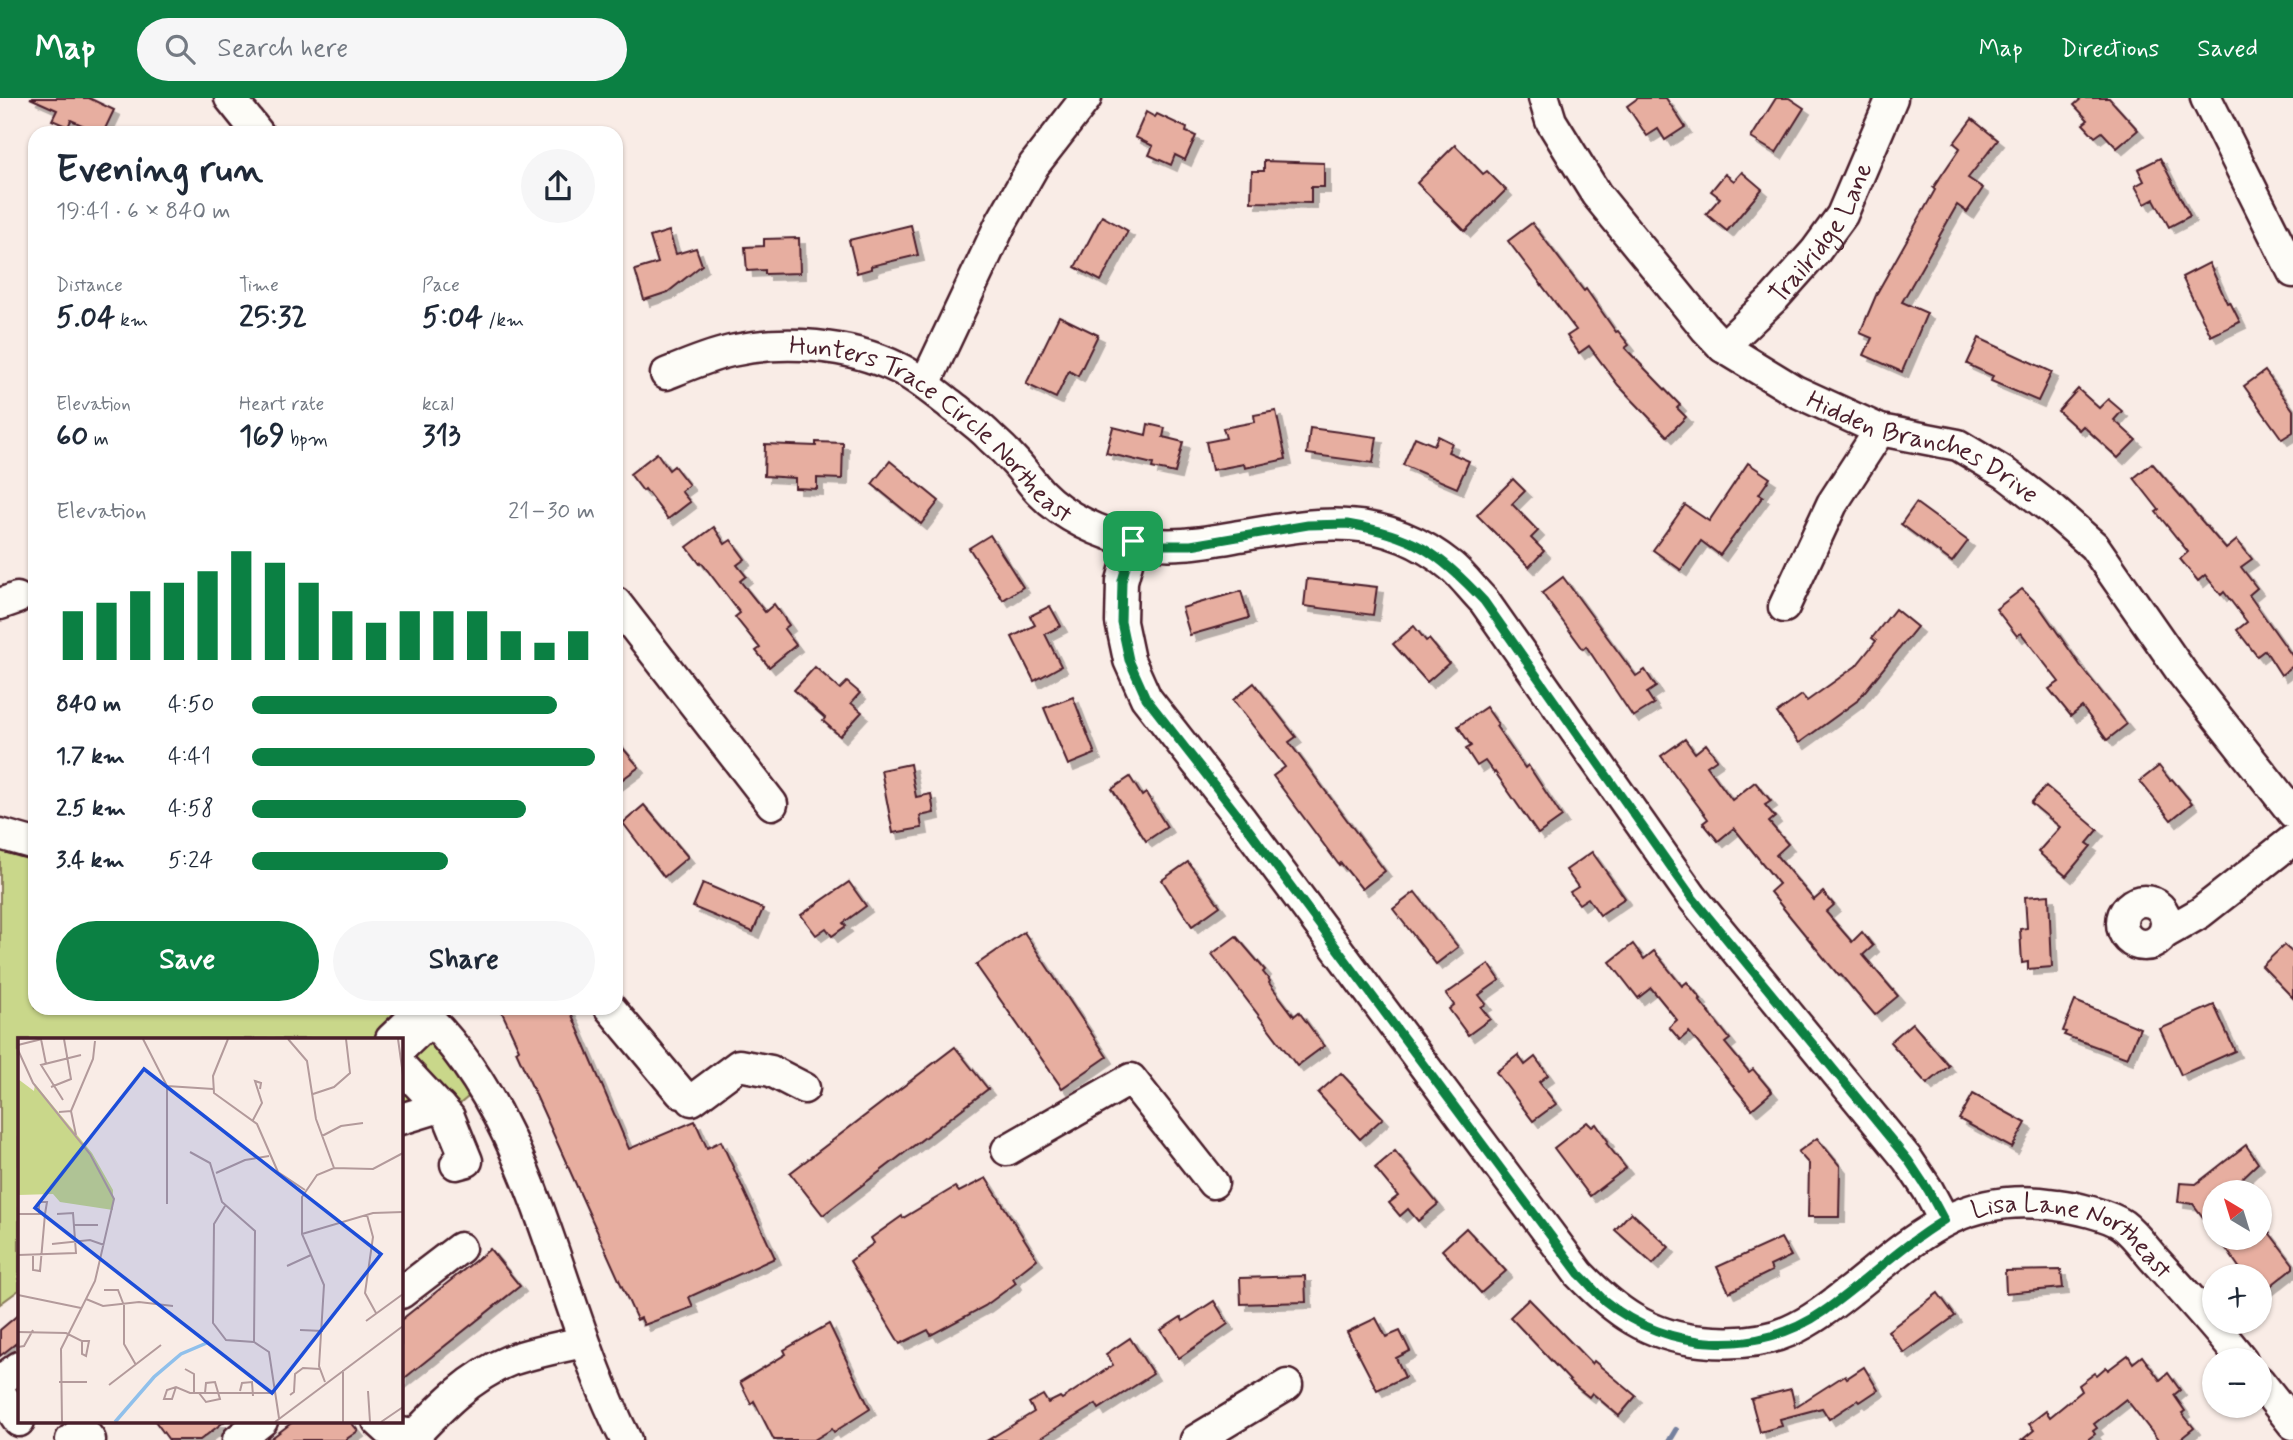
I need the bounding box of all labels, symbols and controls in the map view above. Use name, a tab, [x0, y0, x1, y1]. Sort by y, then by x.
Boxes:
search box	[137, 18, 627, 81]
text: Map	[35, 27, 95, 71]
icon: search	[161, 30, 199, 68]
text: Search here	[217, 32, 348, 66]
text: Map	[1979, 34, 2023, 65]
text: Directions	[2061, 34, 2159, 65]
text: Saved	[2197, 34, 2258, 65]
text: Evening run	[56, 146, 263, 195]
button: share	[521, 149, 595, 223]
street label: Trailridge Lane	[1762, 157, 1882, 312]
text: 19:41 · 6 × 840 m	[56, 197, 231, 227]
text: Distance	[56, 273, 123, 298]
text: Time	[239, 273, 279, 298]
text: Pace	[422, 273, 460, 298]
text: 5.04	[56, 298, 115, 337]
text: 25:32	[239, 298, 307, 337]
text: 5:04	[422, 298, 483, 337]
text: km	[115, 308, 148, 333]
text: /km	[483, 308, 524, 333]
street label: Hunters Trace Circle Northeast	[789, 330, 1079, 532]
street label: Hidden Branches Drive	[1801, 384, 2045, 512]
text: Elevation	[56, 392, 131, 417]
text: Heart rate	[239, 392, 324, 417]
text: kcal	[422, 392, 454, 417]
text: 60	[56, 417, 89, 456]
text: 169	[239, 417, 285, 456]
text: 313	[422, 417, 461, 456]
text: m	[89, 427, 109, 452]
text: bpm	[285, 427, 328, 452]
text: Elevation	[56, 497, 147, 527]
text: 21–30 m	[508, 497, 595, 527]
pin	[1103, 511, 1163, 571]
icon: arrive	[1114, 522, 1152, 560]
text: 840 m	[56, 690, 121, 720]
text: 4:50	[168, 690, 214, 720]
text: 1.7 km	[56, 742, 125, 772]
text: 4:41	[168, 742, 211, 772]
text: 2.5 km	[56, 794, 126, 824]
text: 4:58	[168, 794, 214, 824]
text: 3.4 km	[56, 846, 124, 876]
text: 5:24	[168, 846, 213, 876]
button: Save	[56, 921, 319, 1001]
button: Share	[333, 921, 595, 1001]
inset map	[18, 1038, 402, 1422]
north arrow	[2202, 1180, 2272, 1250]
map controls	[2202, 1180, 2272, 1418]
street label: Lisa Lane Northeast	[1968, 1187, 2179, 1287]
button: +	[2202, 1264, 2272, 1334]
button: −	[2202, 1348, 2272, 1418]

